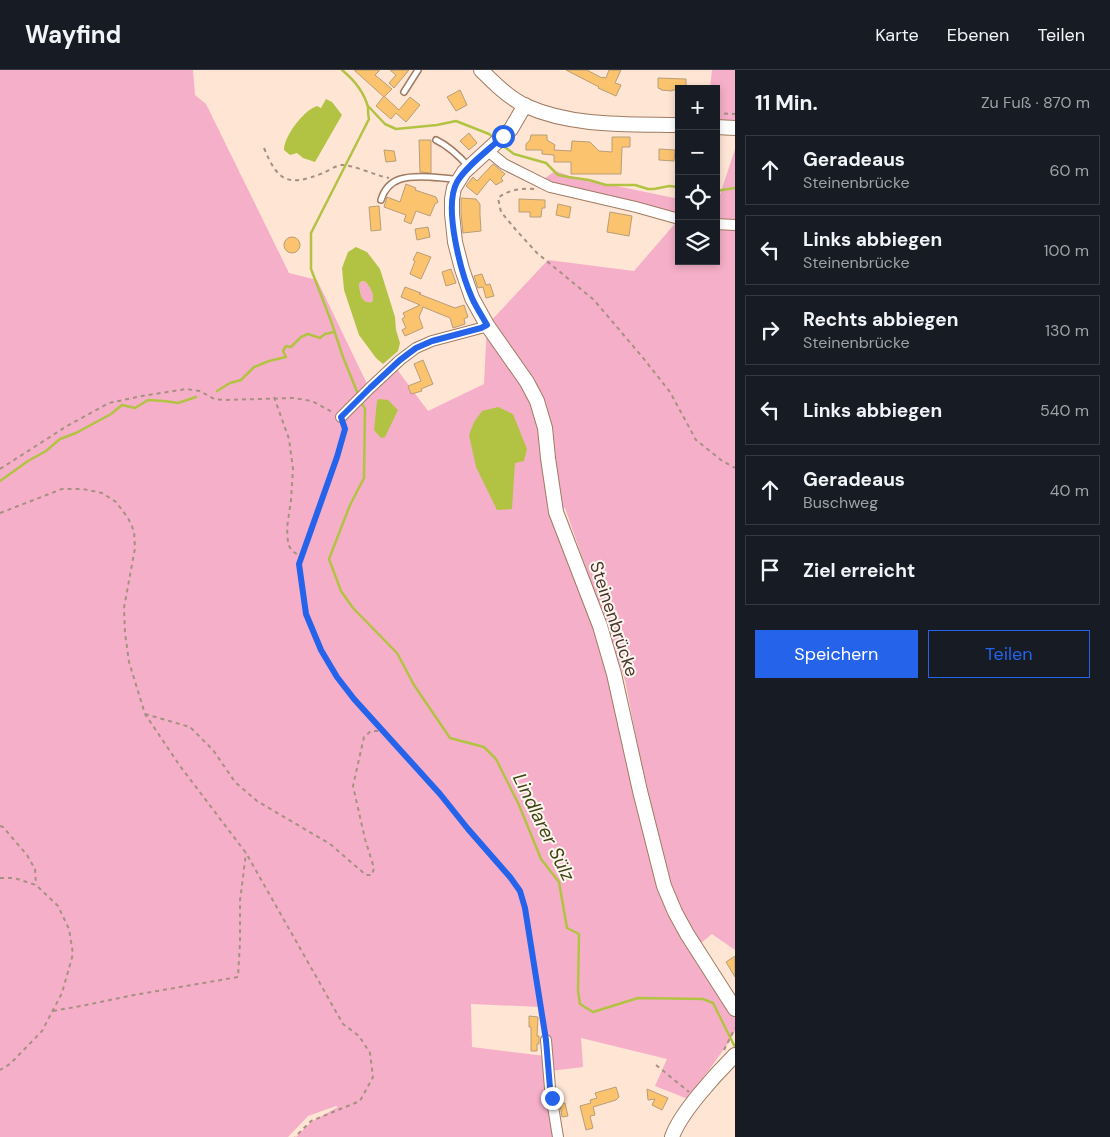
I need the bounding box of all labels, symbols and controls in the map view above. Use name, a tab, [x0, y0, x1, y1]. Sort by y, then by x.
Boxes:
text: Wayfind	[25, 19, 121, 50]
text: Karte	[875, 23, 919, 47]
text: Ebenen	[947, 23, 1009, 47]
text: Teilen	[1037, 23, 1085, 47]
map controls	[675, 85, 720, 265]
button: +	[675, 85, 720, 130]
text: 11 Min.	[755, 89, 818, 117]
text: Zu Fuß · 870 m	[981, 92, 1090, 113]
route start	[492, 125, 515, 148]
button: −	[675, 130, 720, 175]
text: Geradeaus	[803, 147, 905, 172]
icon: ahead	[756, 156, 784, 184]
text: 60 m	[1049, 160, 1089, 181]
text: Steinenbrücke	[803, 172, 910, 193]
button: locate	[675, 175, 720, 220]
button: layers	[675, 220, 720, 265]
text: Links abbiegen	[803, 227, 942, 252]
icon: left	[756, 236, 784, 264]
text: 100 m	[1044, 240, 1089, 261]
text: Steinenbrücke	[803, 252, 910, 273]
text: Rechts abbiegen	[803, 307, 958, 332]
icon: right	[756, 316, 784, 344]
text: 130 m	[1045, 320, 1089, 341]
text: Steinenbrücke	[803, 332, 910, 353]
icon: left	[756, 396, 784, 424]
text: Links abbiegen	[803, 398, 942, 423]
text: 540 m	[1040, 400, 1089, 421]
text: Geradeaus	[803, 467, 905, 492]
icon: ahead	[756, 476, 784, 504]
text: 40 m	[1050, 480, 1089, 501]
text: Buschweg	[803, 492, 878, 513]
icon: arrive	[756, 556, 784, 584]
street label: Steinenbrücke	[584, 558, 644, 680]
text: Ziel erreicht	[803, 558, 915, 583]
button: Speichern	[755, 630, 918, 678]
button: Teilen	[928, 630, 1090, 678]
water label: Lindlarer Sülz	[507, 769, 581, 885]
route end	[541, 1087, 564, 1110]

